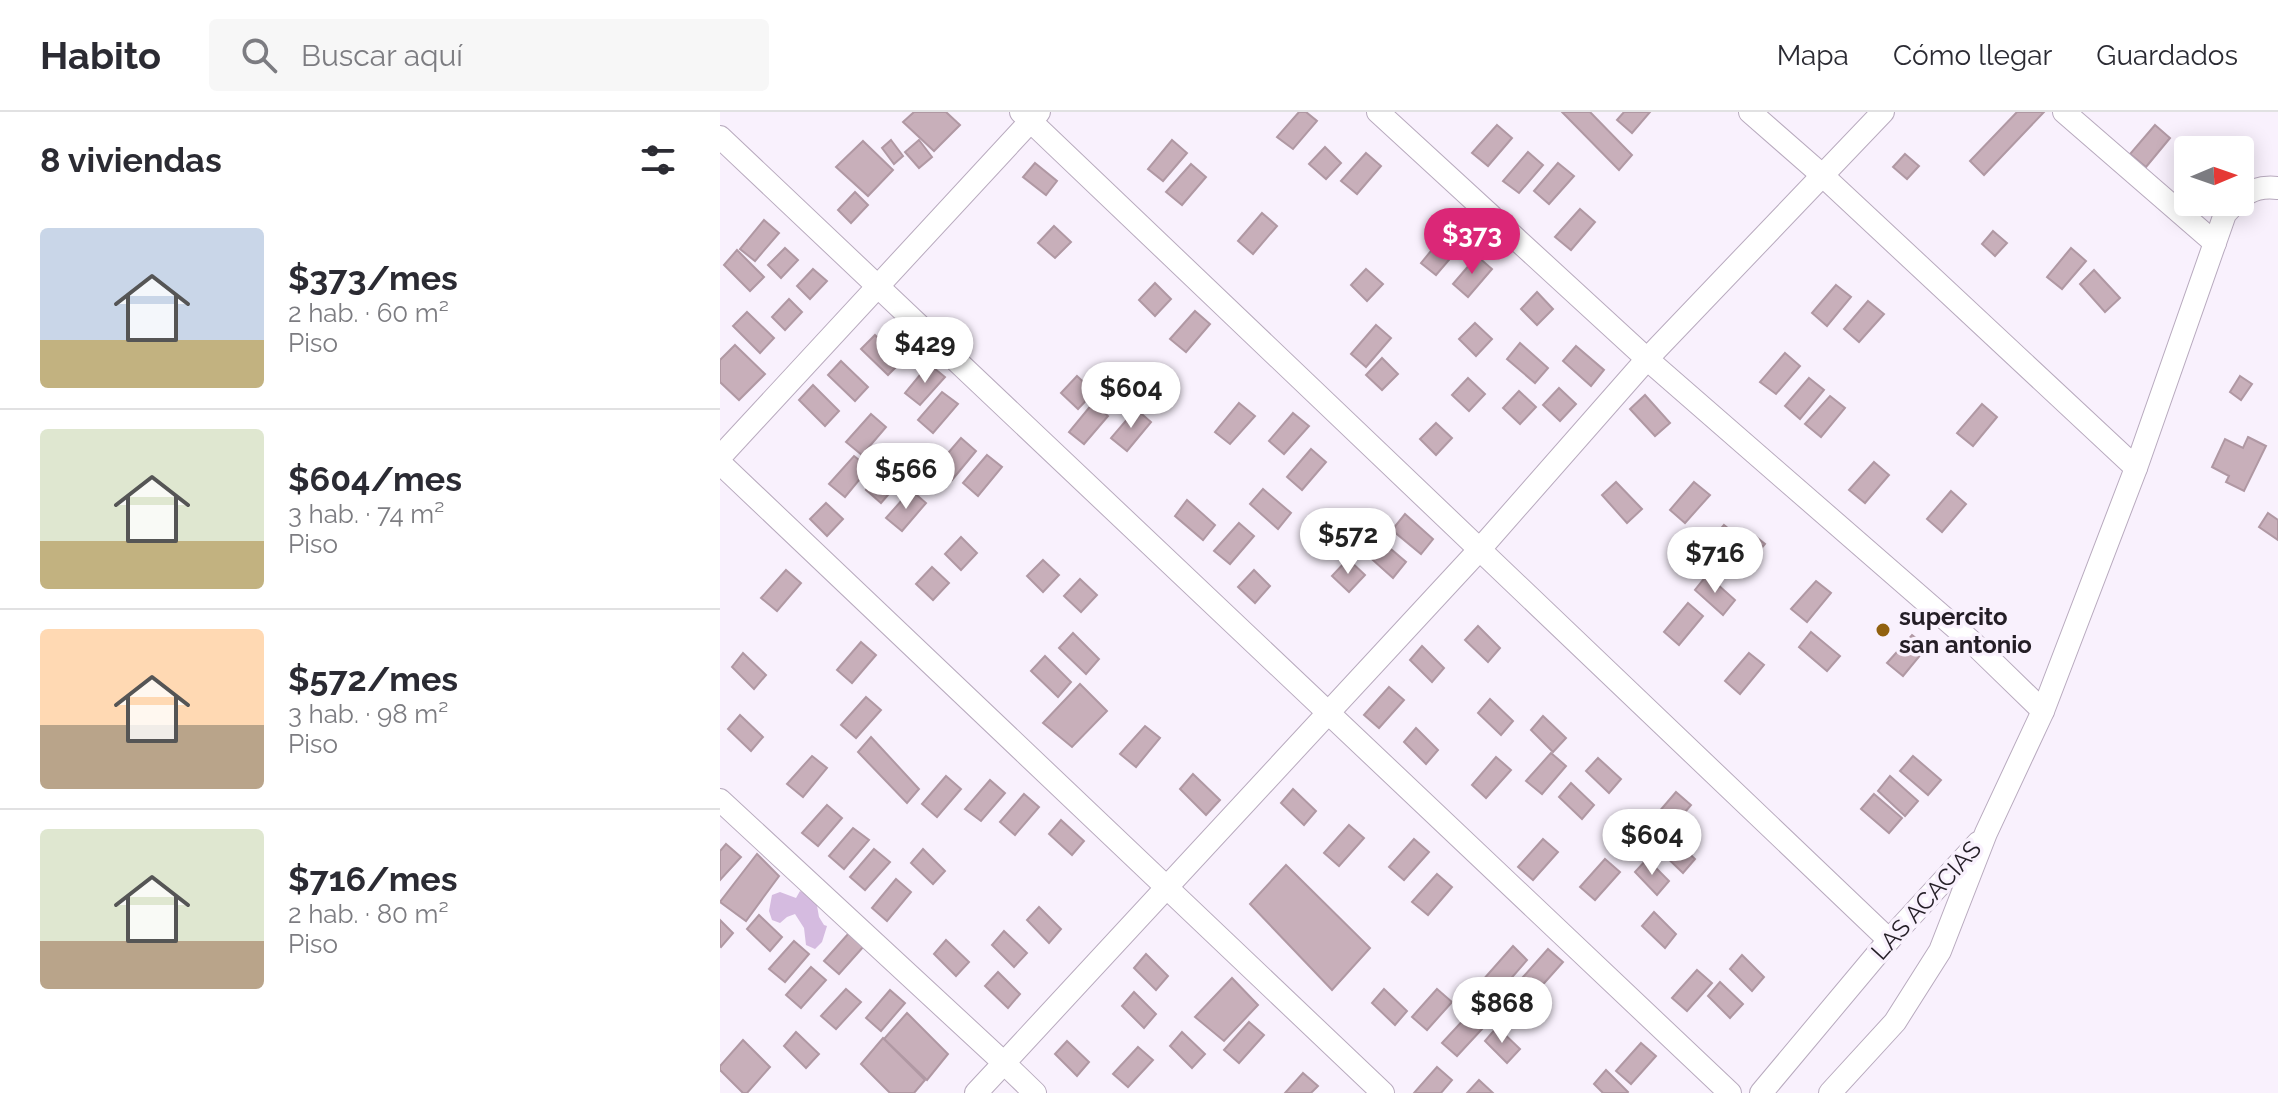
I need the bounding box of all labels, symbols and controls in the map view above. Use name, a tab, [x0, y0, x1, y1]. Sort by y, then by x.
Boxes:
search box	[209, 19, 769, 91]
text: Habito	[40, 33, 161, 78]
icon: search	[237, 33, 281, 77]
text: Buscar aquí	[301, 38, 463, 73]
text: Mapa	[1777, 39, 1849, 72]
text: Cómo llegar	[1893, 39, 2052, 72]
text: Guardados	[2096, 39, 2238, 72]
north arrow	[2174, 136, 2254, 216]
map controls	[2174, 136, 2254, 216]
icon: filters	[636, 138, 680, 182]
text: 8 viviendas	[40, 140, 222, 180]
pin: $373	[1425, 208, 1519, 276]
text: $373	[1442, 219, 1502, 249]
text: $373/mes	[288, 258, 458, 298]
icon: home	[104, 260, 200, 356]
text: 2 hab. · 60 m²	[288, 298, 449, 328]
pin: $429	[878, 317, 972, 385]
text: Piso	[288, 328, 338, 358]
text: $429	[894, 328, 956, 358]
pin: $604	[1084, 362, 1178, 430]
text: $604	[1099, 373, 1163, 403]
pin: $566	[859, 443, 953, 511]
text: $566	[875, 454, 937, 484]
text: $604/mes	[288, 459, 462, 499]
icon: home	[104, 461, 200, 557]
text: 3 hab. · 74 m²	[288, 499, 444, 529]
pin: $572	[1301, 508, 1395, 576]
text: $572	[1318, 519, 1378, 549]
pin: $716	[1668, 527, 1762, 595]
text: Piso	[288, 529, 338, 559]
text: $716	[1685, 538, 1745, 568]
place label: supercito san antonio	[1899, 602, 2032, 659]
marker: supercito san antonio	[1874, 621, 1892, 639]
text: $572/mes	[288, 659, 458, 699]
icon: home	[104, 661, 200, 757]
text: 3 hab. · 98 m²	[288, 699, 448, 729]
text: Piso	[288, 729, 338, 759]
pin: $604	[1605, 809, 1699, 877]
text: $604	[1620, 820, 1684, 850]
street label: LAS ACACIAS	[1865, 834, 1987, 966]
text: $716/mes	[288, 859, 458, 899]
icon: home	[104, 861, 200, 957]
text: 2 hab. · 80 m²	[288, 899, 449, 929]
text: Piso	[288, 929, 338, 959]
pin: $868	[1455, 977, 1549, 1045]
text: $868	[1470, 988, 1534, 1018]

